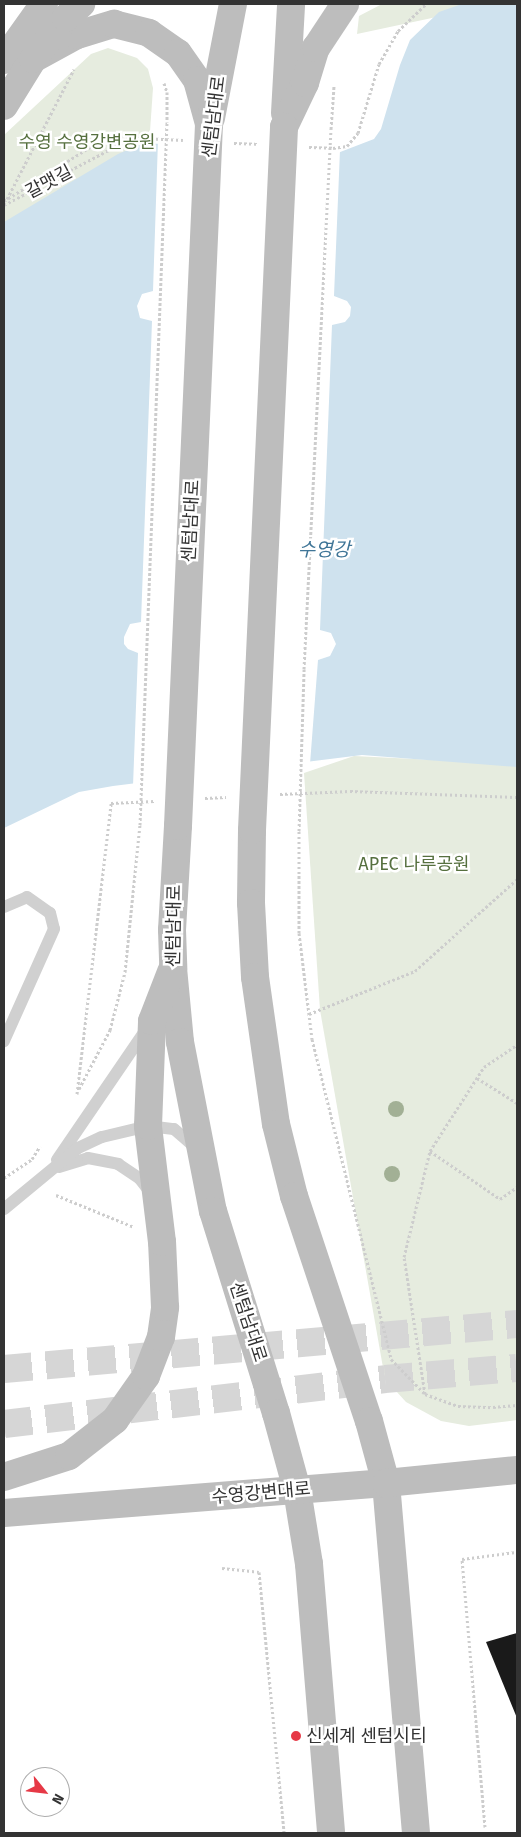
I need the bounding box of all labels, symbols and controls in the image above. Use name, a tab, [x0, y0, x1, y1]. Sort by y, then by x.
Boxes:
street label: 센텀남대로	[198, 75, 230, 159]
park label: 수영 수영강변공원	[18, 131, 156, 153]
street label: 갈맷길	[22, 161, 76, 203]
street label: 센텀남대로	[178, 479, 204, 563]
water label: 수영강	[298, 539, 350, 561]
park label: APEC 나루공원	[358, 853, 470, 875]
street label: 센텀남대로	[162, 884, 186, 968]
street label: 센텀남대로	[225, 1279, 271, 1365]
street label: 수영강변대로	[211, 1478, 311, 1508]
place label: 신세계 센텀시티	[306, 1725, 427, 1747]
marker: 신세계 센텀시티	[290, 1730, 302, 1742]
north arrow	[20, 1767, 70, 1817]
text: N	[48, 1791, 67, 1807]

